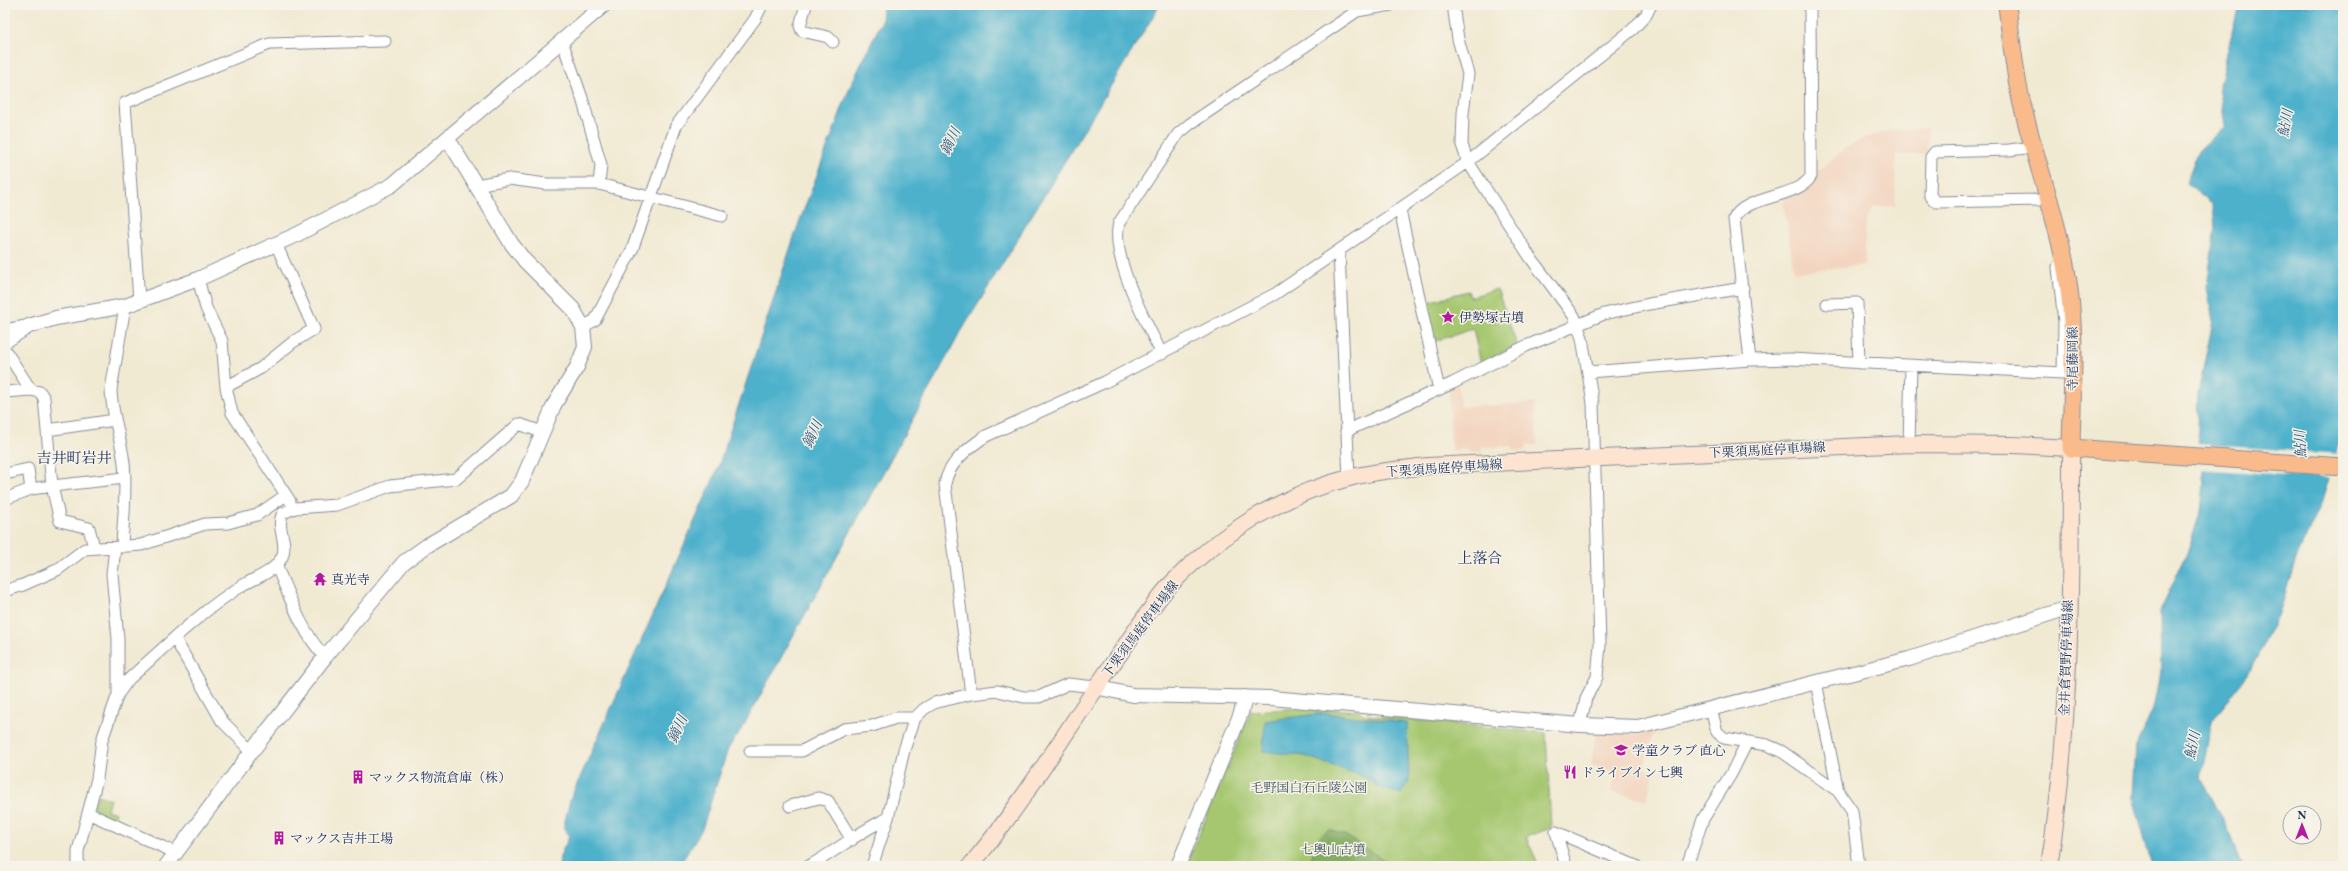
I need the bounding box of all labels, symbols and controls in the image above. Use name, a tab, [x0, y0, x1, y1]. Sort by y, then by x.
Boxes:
water label: 鮎川	[2274, 106, 2297, 138]
water label: 鏑川	[936, 123, 965, 158]
place icon: 伊勢塚古墳	[1440, 309, 1456, 325]
place label: 伊勢塚古墳	[1459, 309, 1524, 326]
street label: 寺尾藤岡線	[2064, 326, 2081, 392]
water label: 鏑川	[798, 416, 827, 450]
water label: 鮎川	[2290, 428, 2310, 458]
street label: 下栗須馬庭停車場線	[1708, 438, 1826, 462]
district label: 吉井町岩井	[36, 448, 112, 467]
street label: 下栗須馬庭停車場線	[1385, 455, 1503, 481]
district label: 上落合	[1457, 548, 1503, 567]
temple icon: 真光寺	[312, 571, 328, 587]
place label: 真光寺	[331, 571, 370, 588]
street label: 下栗須馬庭停車場線	[1098, 577, 1182, 681]
street label: 金井倉賀野停車場線	[2055, 599, 2077, 717]
water label: 鏑川	[663, 711, 692, 745]
water label: 鮎川	[2180, 727, 2204, 761]
school or university icon: 学童クラブ 直心	[1613, 742, 1629, 758]
place label: 学童クラブ 直心	[1632, 742, 1726, 759]
restaurant icon: ドライブイン七輿	[1562, 764, 1578, 780]
place label: ドライブイン七輿	[1581, 764, 1683, 781]
building icon: マックス物流倉庫（株）	[350, 769, 366, 785]
place label: マックス物流倉庫（株）	[369, 769, 511, 786]
park label: 毛野国白石丘陵公園	[1250, 779, 1368, 796]
north arrow	[2282, 805, 2322, 845]
text: N	[2298, 808, 2307, 822]
building icon: マックス吉井工場	[271, 830, 287, 846]
place label: マックス吉井工場	[290, 830, 393, 847]
park label: 七輿山古墳	[1300, 841, 1366, 858]

